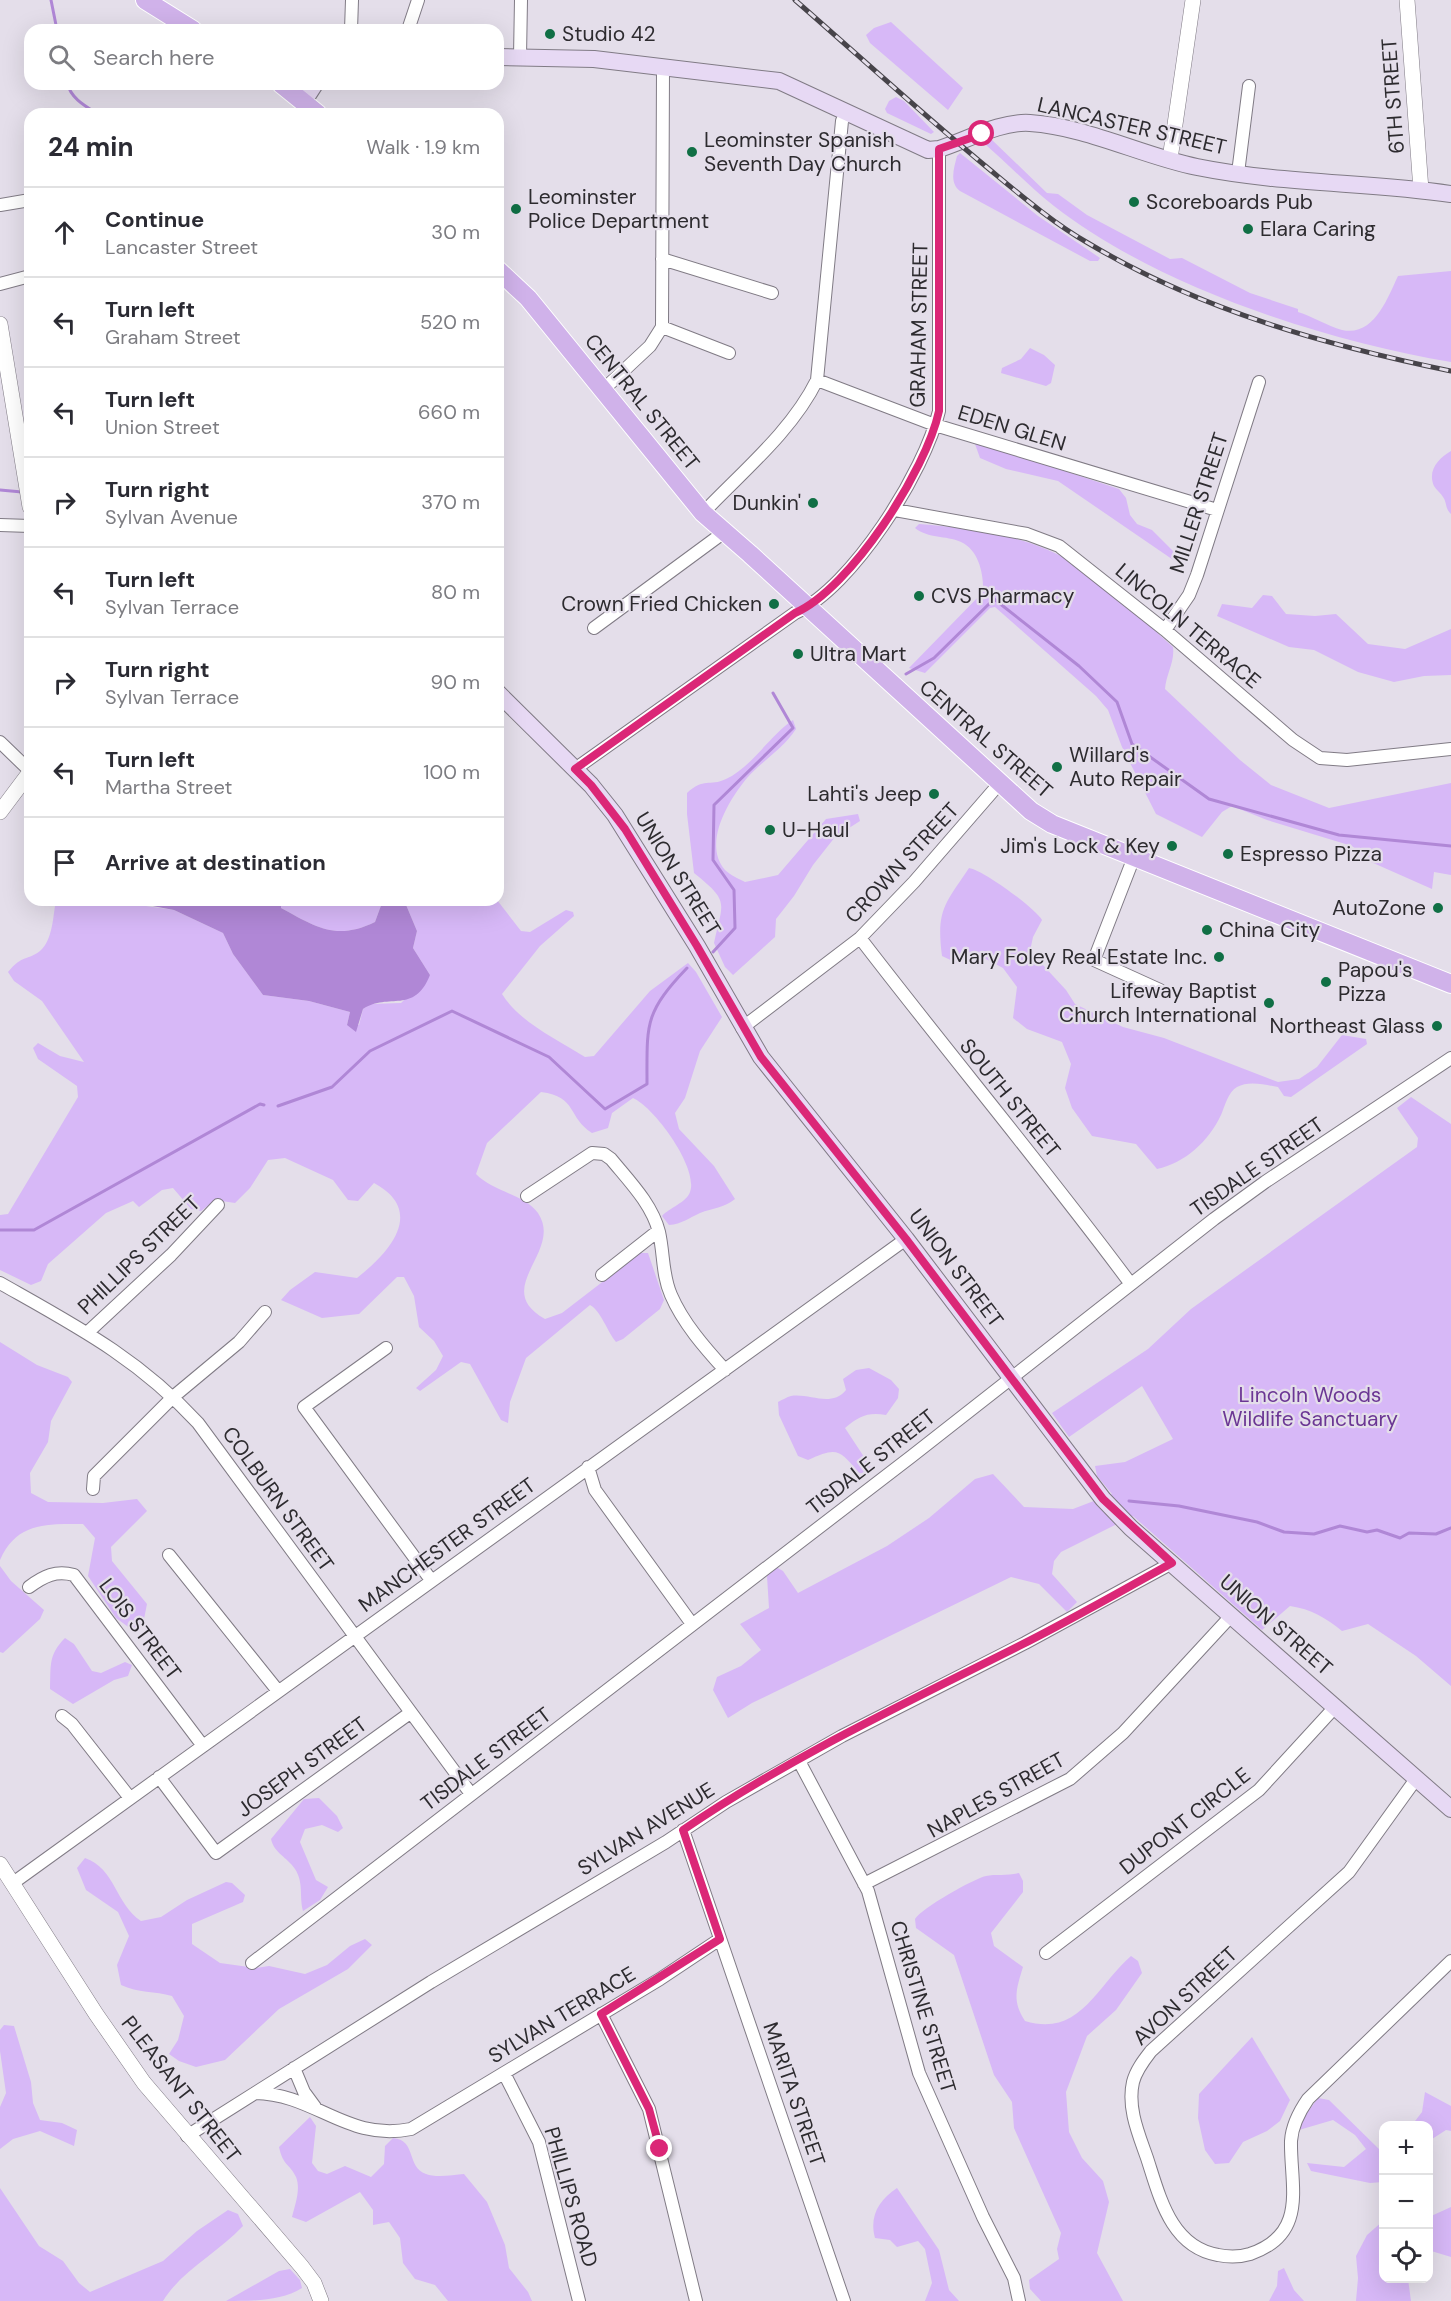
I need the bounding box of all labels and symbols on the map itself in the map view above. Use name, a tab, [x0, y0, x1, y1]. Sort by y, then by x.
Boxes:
place label: Studio 42	[562, 20, 656, 48]
marker: Studio 42	[543, 27, 557, 41]
street label: 6TH STREET	[1375, 37, 1411, 155]
street label: LANCASTER STREET	[1035, 91, 1230, 161]
route start	[968, 120, 994, 146]
place label: Leominster Spanish Seventh Day Church	[704, 126, 902, 178]
marker: Leominster Spanish Seventh Day Church	[685, 145, 699, 159]
place label: Leominster Police Department	[528, 183, 709, 235]
place label: Scoreboards Pub	[1146, 188, 1313, 216]
marker: Scoreboards Pub	[1127, 195, 1141, 209]
marker: Leominster Police Department	[509, 202, 523, 216]
place label: Elara Caring	[1260, 215, 1376, 243]
marker: Elara Caring	[1241, 222, 1255, 236]
street label: GRAHAM STREET	[904, 242, 934, 408]
street label: CENTRAL STREET	[578, 328, 706, 476]
street label: EDEN GLEN	[955, 398, 1069, 458]
street label: MILLER STREET	[1163, 429, 1235, 577]
place label: Dunkin'	[732, 489, 801, 517]
marker: Dunkin'	[806, 496, 820, 510]
street label: LINCOLN TERRACE	[1109, 557, 1267, 695]
place label: CVS Pharmacy	[931, 582, 1075, 610]
marker: CVS Pharmacy	[912, 589, 926, 603]
place label: Crown Fried Chicken	[561, 590, 762, 618]
marker: Crown Fried Chicken	[767, 597, 781, 611]
place label: Ultra Mart	[810, 640, 907, 668]
marker: Ultra Mart	[791, 647, 805, 661]
street label: CENTRAL STREET	[913, 673, 1059, 805]
place label: Willard's Auto Repair	[1069, 741, 1182, 793]
marker: Willard's Auto Repair	[1050, 760, 1064, 774]
place label: Lahti's Jeep	[807, 780, 922, 808]
marker: Lahti's Jeep	[927, 787, 941, 801]
street label: CROWN STREET	[839, 797, 965, 929]
street label: UNION STREET	[629, 807, 727, 941]
place label: U-Haul	[782, 816, 850, 844]
marker: U-Haul	[763, 823, 777, 837]
place label: Jim's Lock & Key	[1000, 832, 1160, 860]
marker: Jim's Lock & Key	[1165, 839, 1179, 853]
place label: Espresso Pizza	[1240, 840, 1382, 868]
marker: Espresso Pizza	[1221, 847, 1235, 861]
place label: AutoZone	[1332, 894, 1426, 922]
marker: AutoZone	[1431, 901, 1445, 915]
place label: China City	[1219, 916, 1321, 944]
marker: China City	[1200, 923, 1214, 937]
place label: Mary Foley Real Estate Inc.	[951, 943, 1207, 971]
marker: Mary Foley Real Estate Inc.	[1212, 950, 1226, 964]
place label: Papou's Pizza	[1338, 956, 1413, 1008]
marker: Papou's Pizza	[1319, 975, 1333, 989]
place label: Lifeway Baptist Church International	[1059, 977, 1257, 1029]
marker: Lifeway Baptist Church International	[1262, 996, 1276, 1010]
place label: Northeast Glass	[1270, 1012, 1425, 1040]
marker: Northeast Glass	[1430, 1019, 1444, 1033]
street label: SOUTH STREET	[953, 1033, 1067, 1163]
street label: TISDALE STREET	[1185, 1111, 1329, 1223]
street label: PHILLIPS STREET	[72, 1189, 206, 1321]
street label: UNION STREET	[902, 1203, 1010, 1333]
park label: Lincoln Woods Wildlife Sanctuary	[1222, 1381, 1398, 1433]
street label: TISDALE STREET	[801, 1403, 941, 1521]
street label: COLBURN STREET	[216, 1421, 340, 1577]
street label: MANCHESTER STREET	[353, 1471, 541, 1619]
street label: UNION STREET	[1214, 1568, 1339, 1682]
street label: LOIS STREET	[93, 1573, 187, 1686]
street label: TISDALE STREET	[415, 1701, 557, 1817]
street label: JOSEPH STREET	[231, 1710, 373, 1824]
street label: NAPLES STREET	[922, 1746, 1070, 1844]
street label: DUPONT CIRCLE	[1114, 1761, 1256, 1881]
street label: SYLVAN AVENUE	[572, 1776, 720, 1882]
street label: CHRISTINE STREET	[883, 1917, 963, 2097]
street label: AVON STREET	[1127, 1940, 1243, 2052]
street label: SYLVAN TERRACE	[483, 1960, 641, 2070]
street label: PLEASANT STREET	[115, 2010, 247, 2168]
street label: MARITA STREET	[756, 2018, 832, 2170]
street label: PHILLIPS ROAD	[538, 2124, 604, 2270]
route end	[646, 2135, 672, 2161]

